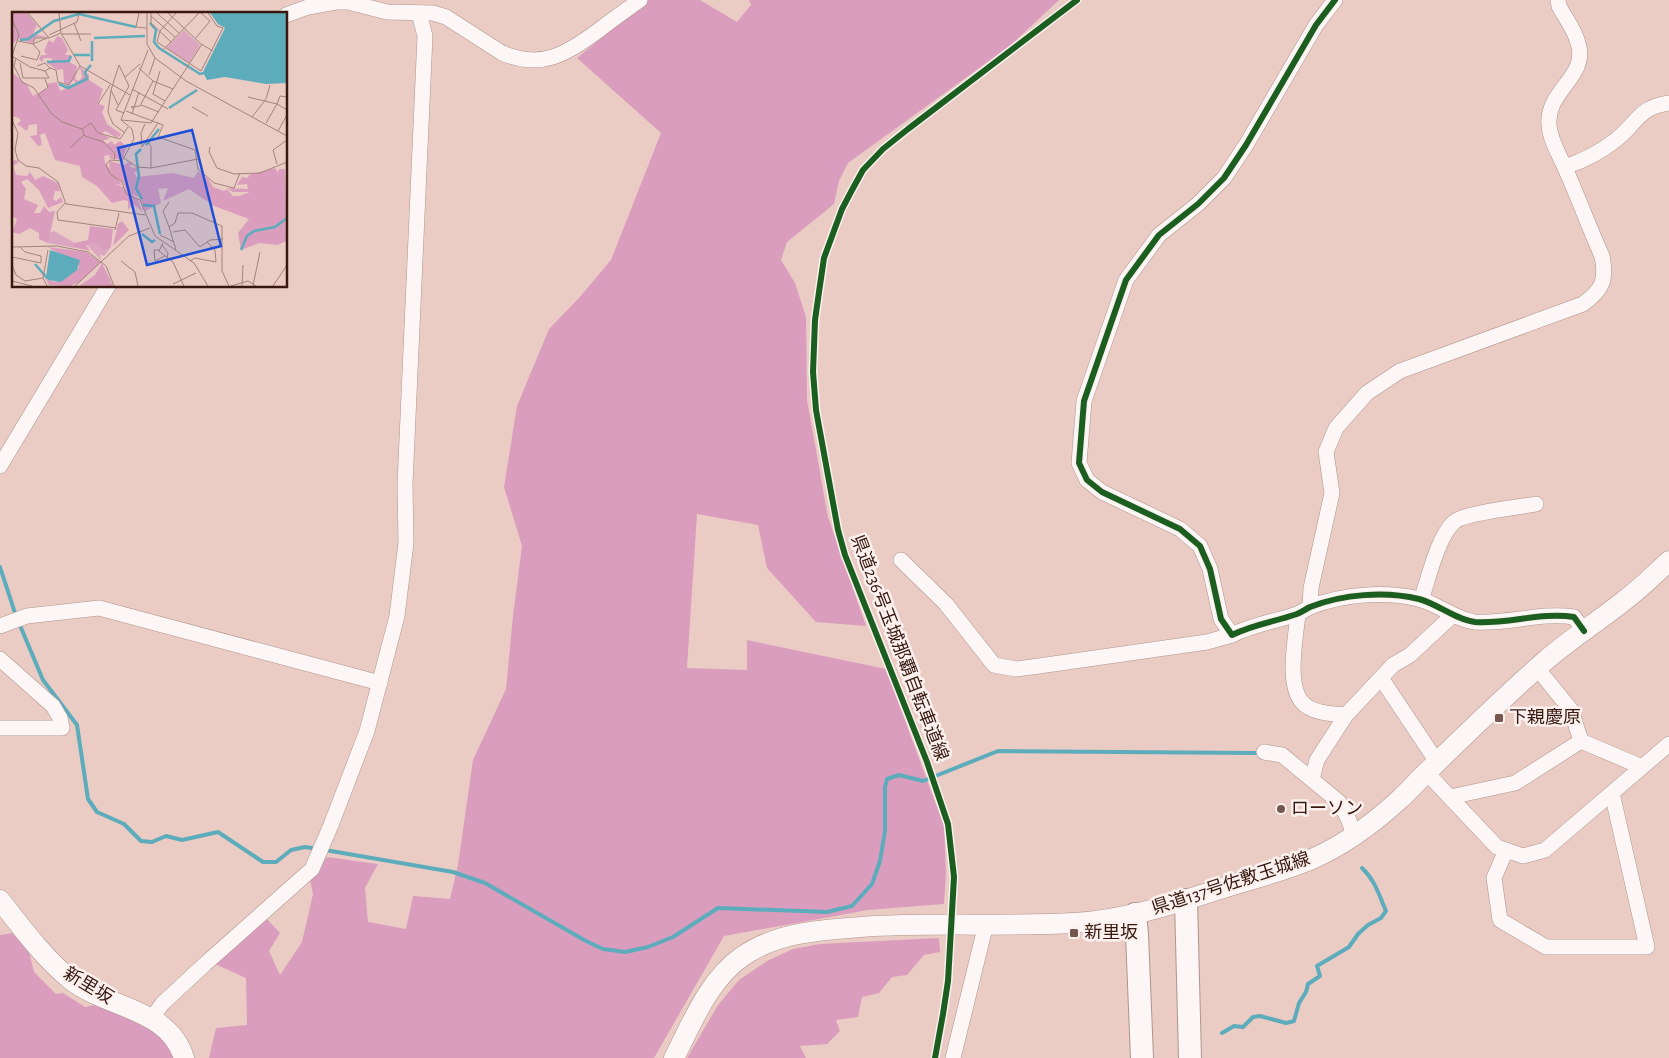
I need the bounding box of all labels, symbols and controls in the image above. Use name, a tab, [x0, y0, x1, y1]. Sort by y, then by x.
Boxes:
inset map	[12, 12, 288, 288]
street label: 県道236号玉城那覇自転車道線	[848, 532, 952, 763]
place label: 下親慶原	[1509, 708, 1581, 727]
marker: 下親慶原	[1493, 712, 1505, 724]
place label: ローソン	[1291, 800, 1363, 818]
marker: ローソン	[1275, 803, 1287, 815]
street label: 県道137号佐敷玉城線	[1149, 848, 1312, 918]
place label: 新里坂	[1084, 923, 1138, 942]
marker: 新里坂	[1068, 927, 1080, 939]
street label: 新里坂	[60, 964, 116, 1008]

